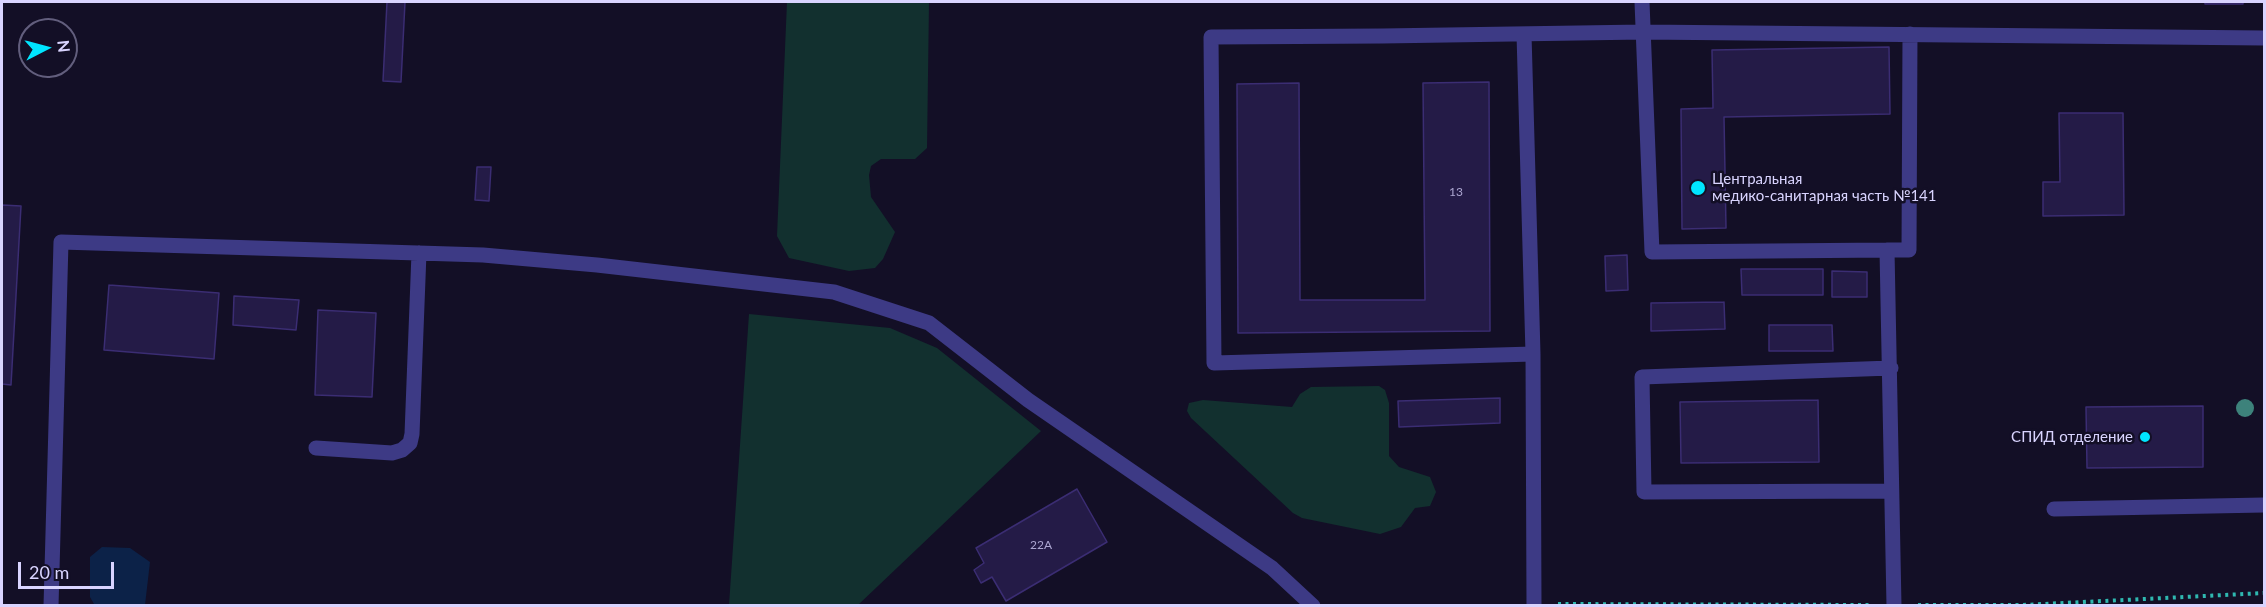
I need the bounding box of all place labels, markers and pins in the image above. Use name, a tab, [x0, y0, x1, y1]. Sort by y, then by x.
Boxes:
place label: Центральная медико-санитарная часть №141	[1712, 170, 1936, 205]
marker: Центральная медико-санитарная часть №141	[1689, 179, 1707, 197]
place label: СПИД отделение	[2011, 428, 2133, 446]
marker: СПИД отделение	[2138, 430, 2152, 444]

